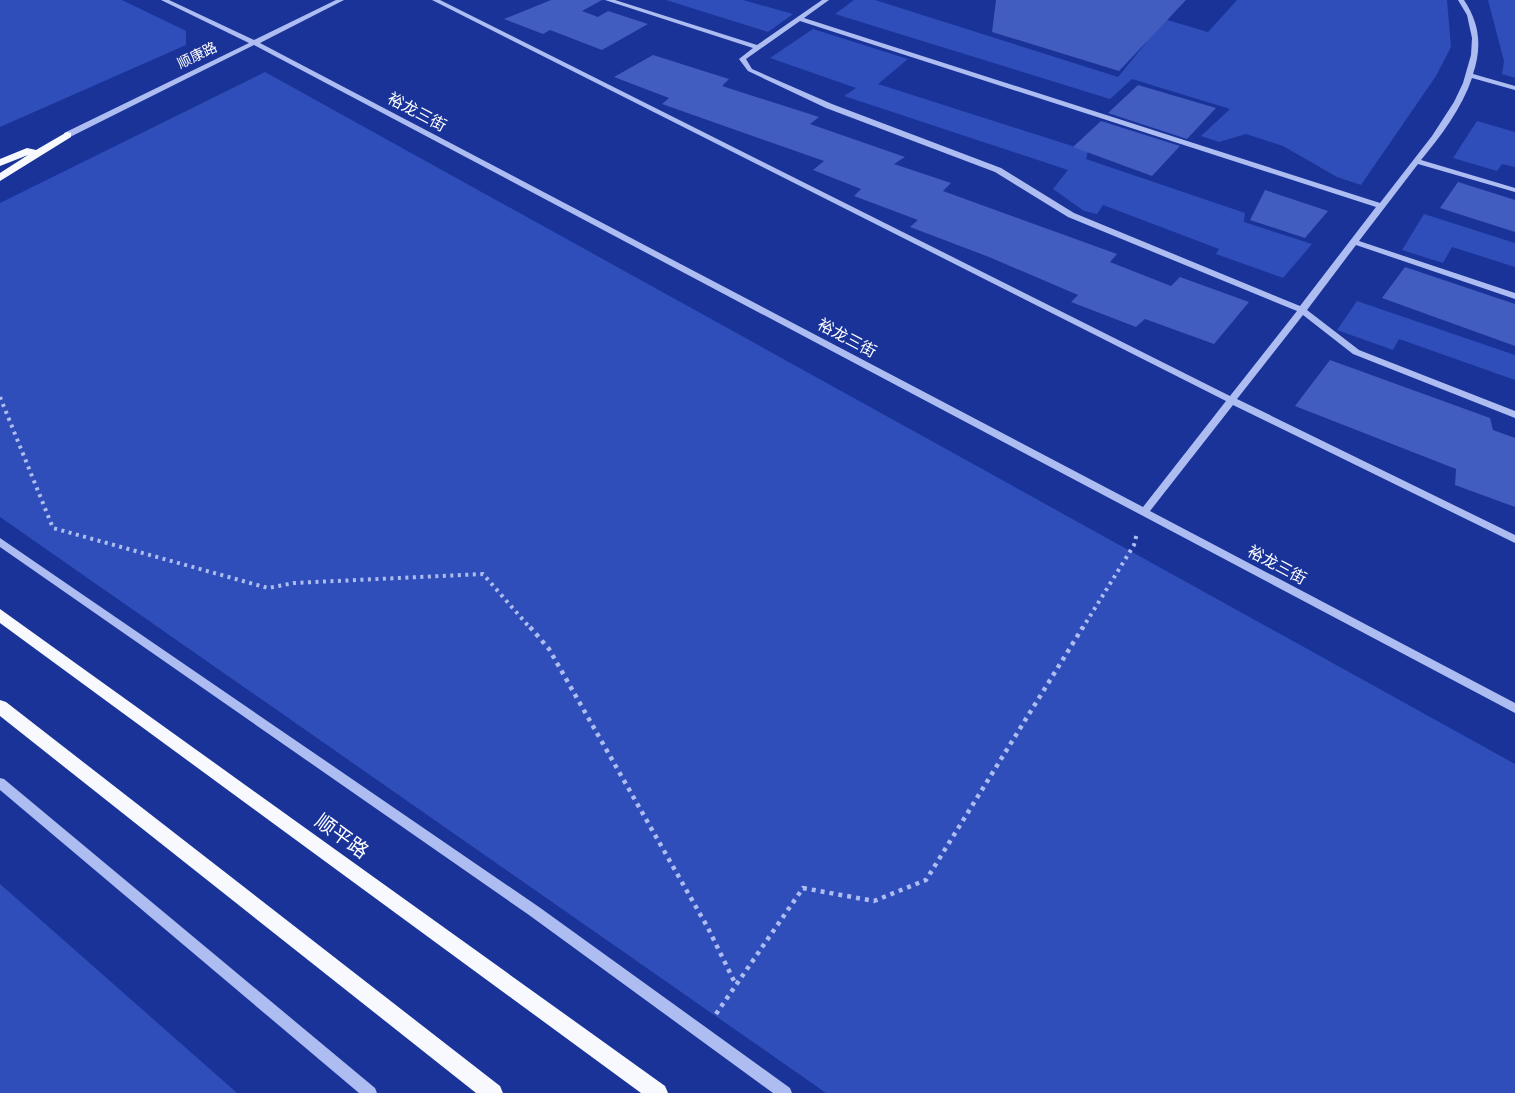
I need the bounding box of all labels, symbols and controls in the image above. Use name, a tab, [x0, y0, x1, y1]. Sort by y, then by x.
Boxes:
street label: 顺康路	[174, 37, 220, 73]
street label: 裕龙三街	[383, 87, 451, 137]
street label: 裕龙三街	[813, 313, 881, 363]
street label: 裕龙三街	[1243, 540, 1311, 590]
street label: 顺平路	[310, 807, 374, 865]

